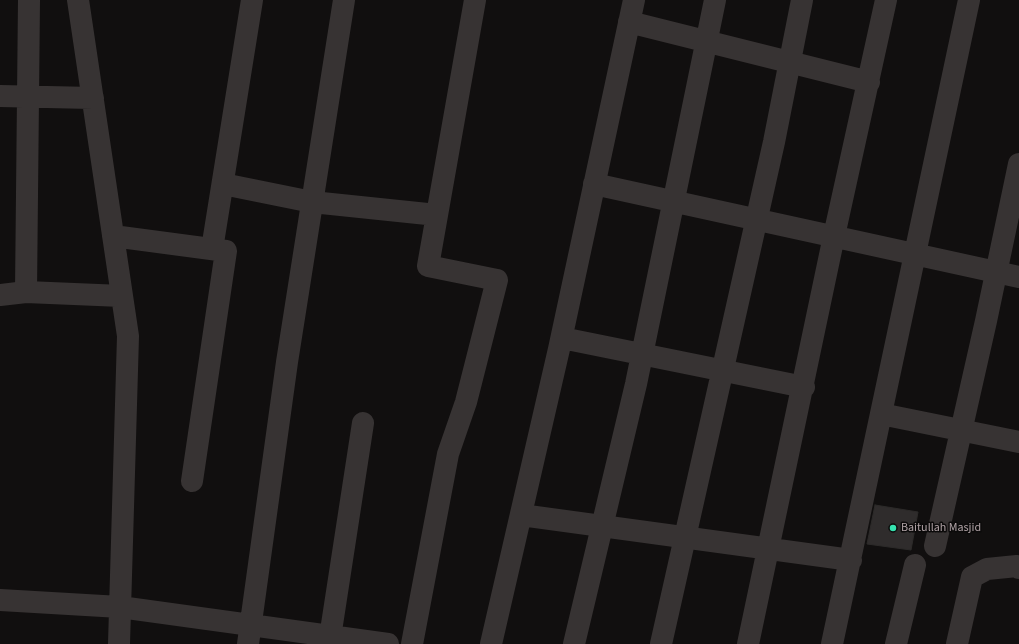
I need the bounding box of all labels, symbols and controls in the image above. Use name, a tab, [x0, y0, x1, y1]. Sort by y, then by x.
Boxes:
place label: Baitullah Masjid	[901, 521, 981, 535]
marker: Baitullah Masjid	[888, 523, 898, 533]

